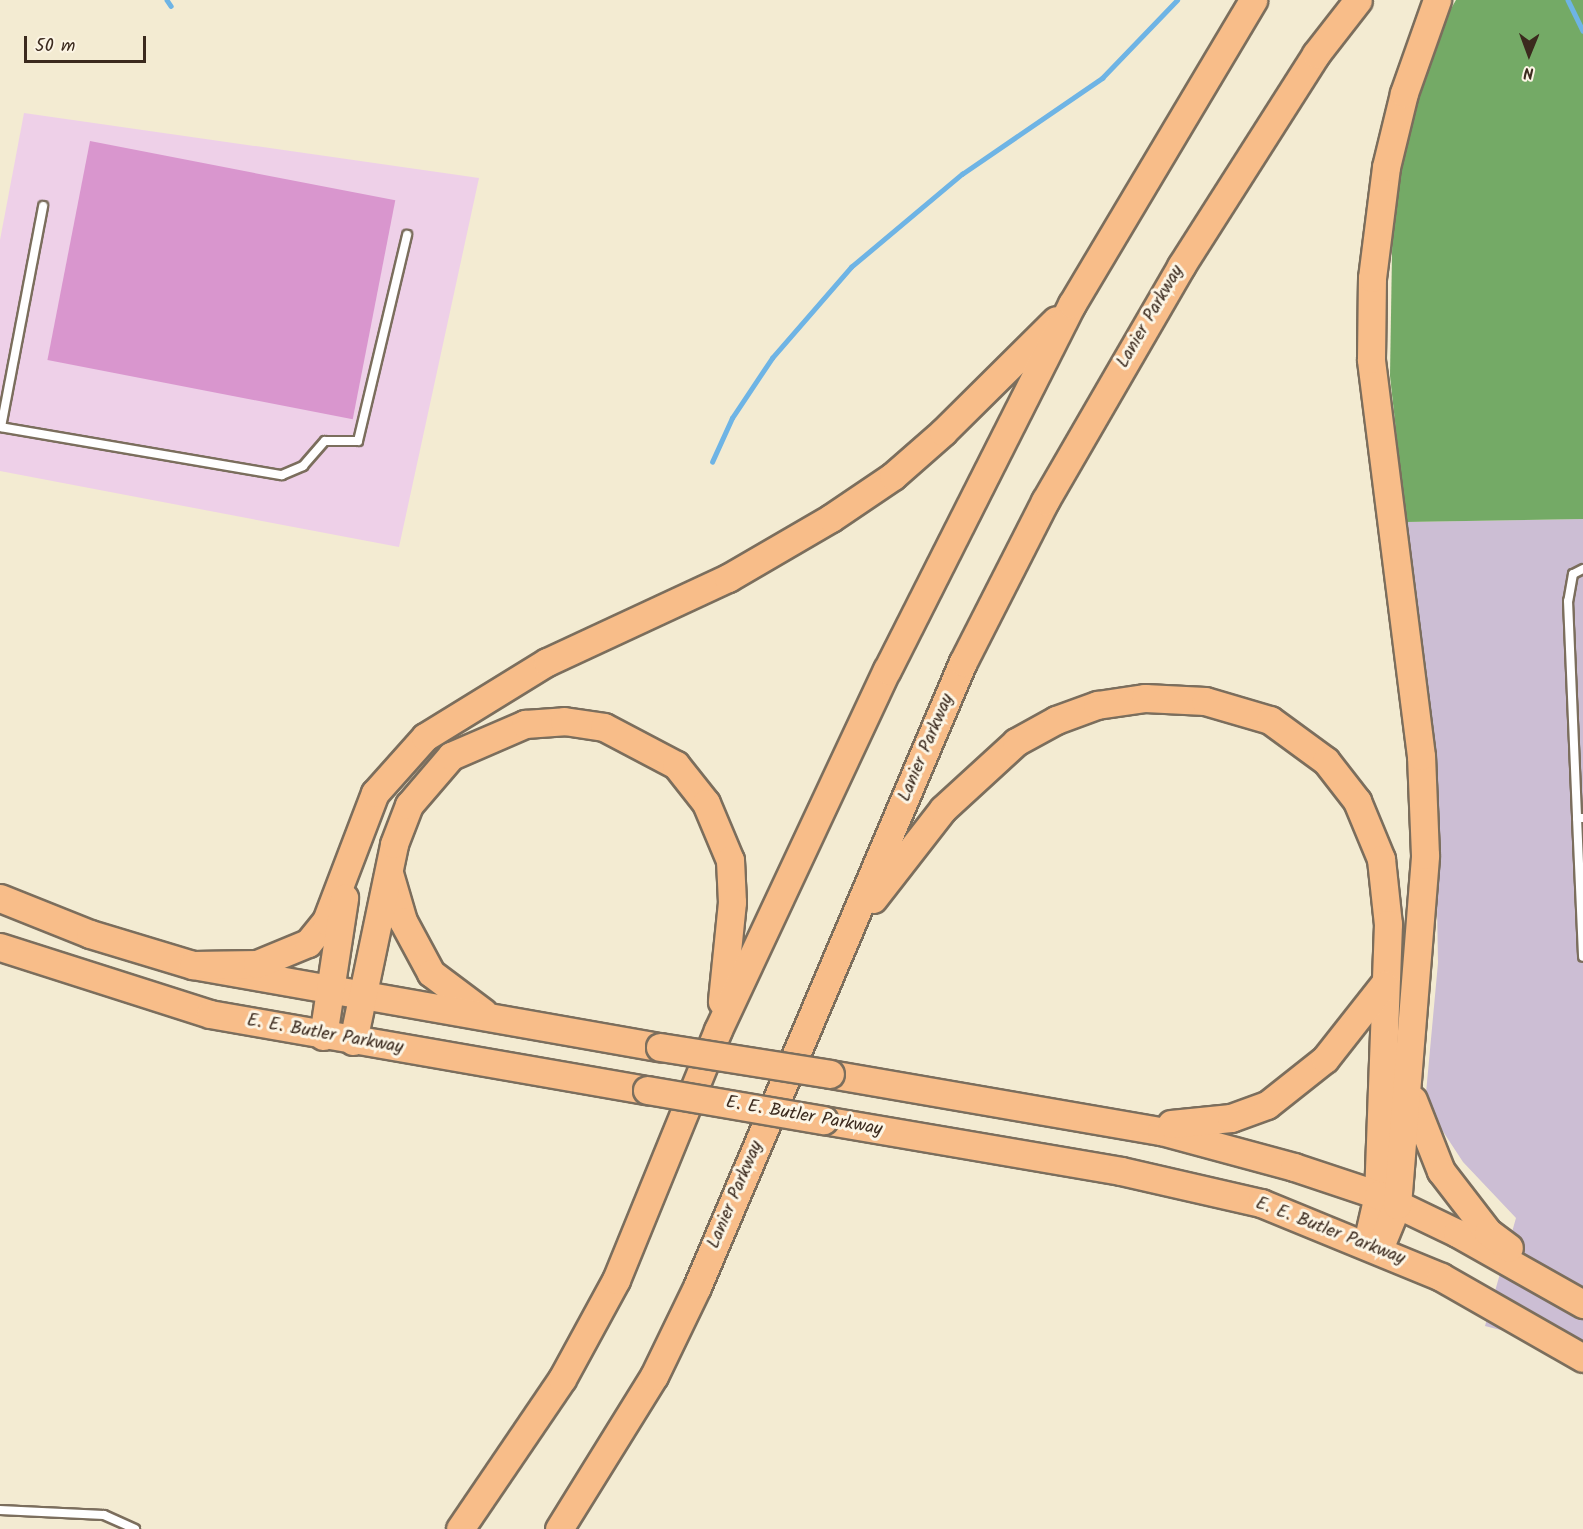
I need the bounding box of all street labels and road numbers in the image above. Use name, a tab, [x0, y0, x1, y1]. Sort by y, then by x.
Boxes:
street label: Lanier Parkway	[1113, 262, 1189, 372]
street label: Lanier Parkway	[895, 691, 959, 805]
street label: E. E. Butler Parkway	[245, 1011, 405, 1059]
street label: E. E. Butler Parkway	[724, 1093, 884, 1141]
street label: Lanier Parkway	[704, 1138, 768, 1252]
street label: E. E. Butler Parkway	[1252, 1194, 1408, 1270]

